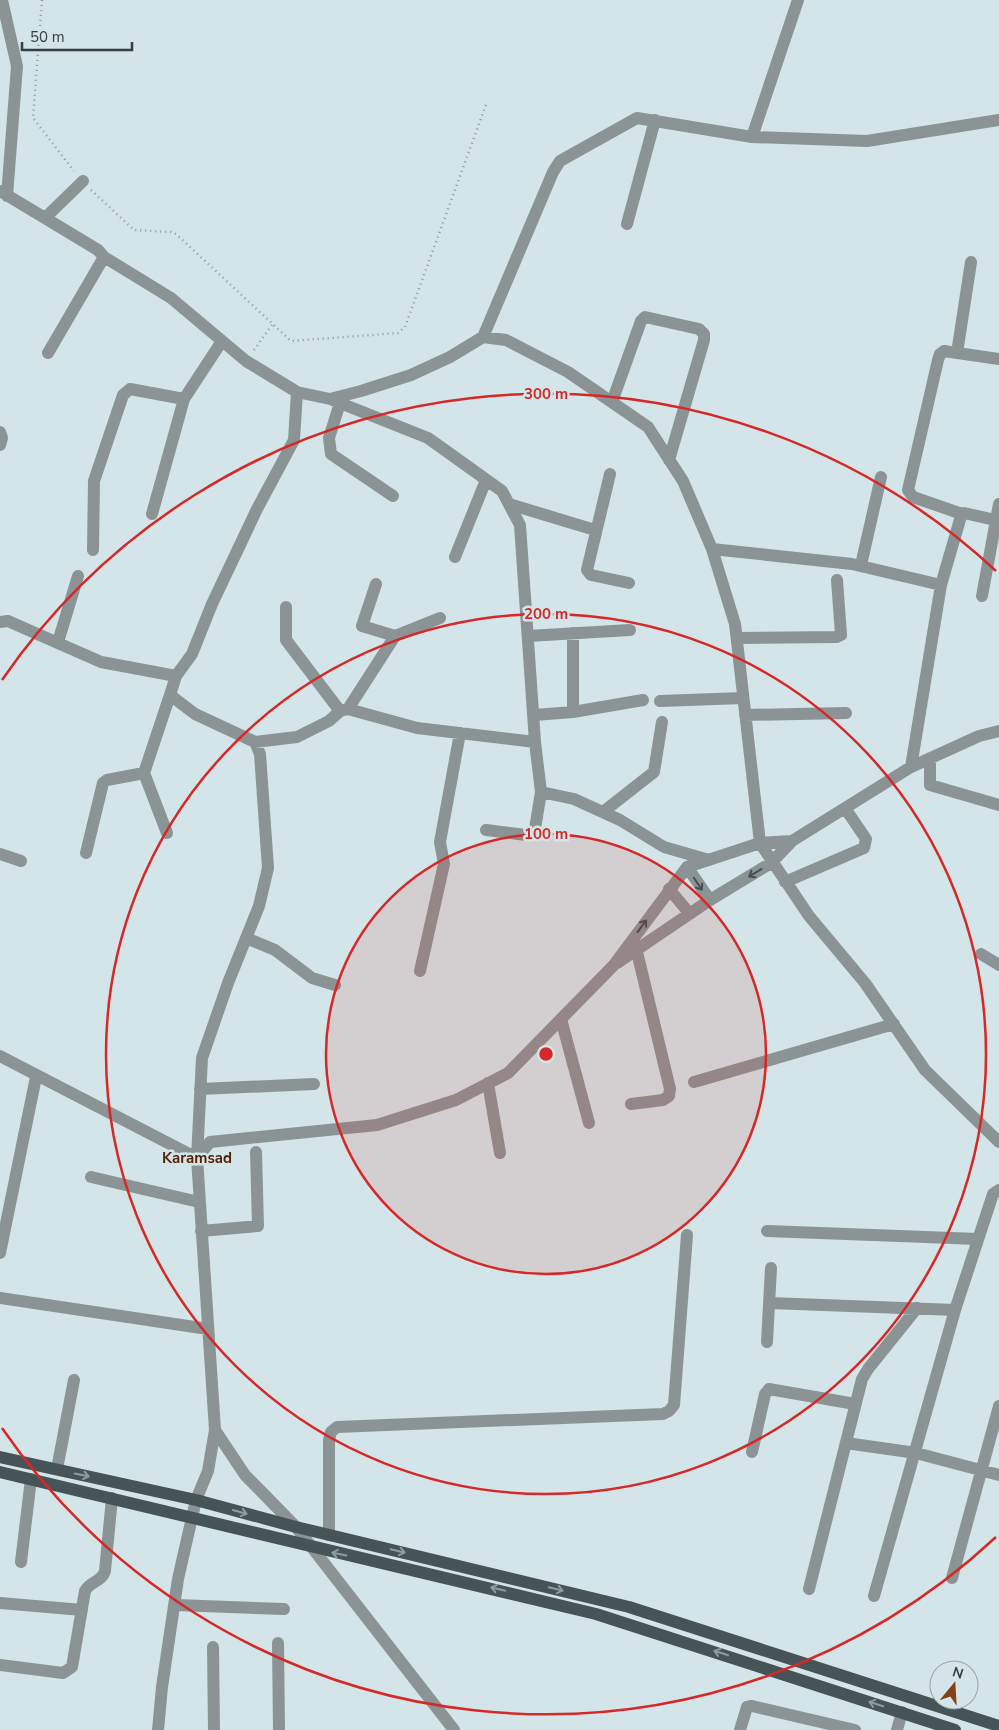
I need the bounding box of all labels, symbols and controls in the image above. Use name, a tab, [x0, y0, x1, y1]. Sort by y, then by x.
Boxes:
scale bar	[22, 20, 132, 52]
text: 50 m	[30, 27, 65, 47]
text: 300 m	[524, 384, 568, 404]
text: 200 m	[524, 604, 568, 624]
text: 100 m	[524, 824, 568, 844]
one-way arrow	[748, 867, 762, 878]
one-way arrow	[693, 877, 703, 891]
one-way arrow	[637, 919, 647, 933]
centre of rings	[537, 1045, 555, 1063]
district label: Karamsad	[162, 1148, 232, 1168]
one-way arrow	[73, 1470, 89, 1480]
one-way arrow	[232, 1508, 248, 1517]
one-way arrow	[389, 1547, 405, 1556]
one-way arrow	[332, 1548, 348, 1558]
one-way arrow	[490, 1584, 506, 1593]
one-way arrow	[547, 1585, 563, 1594]
one-way arrow	[714, 1648, 729, 1657]
north arrow	[929, 1660, 979, 1710]
text: N	[950, 1662, 966, 1684]
one-way arrow	[868, 1699, 884, 1708]

